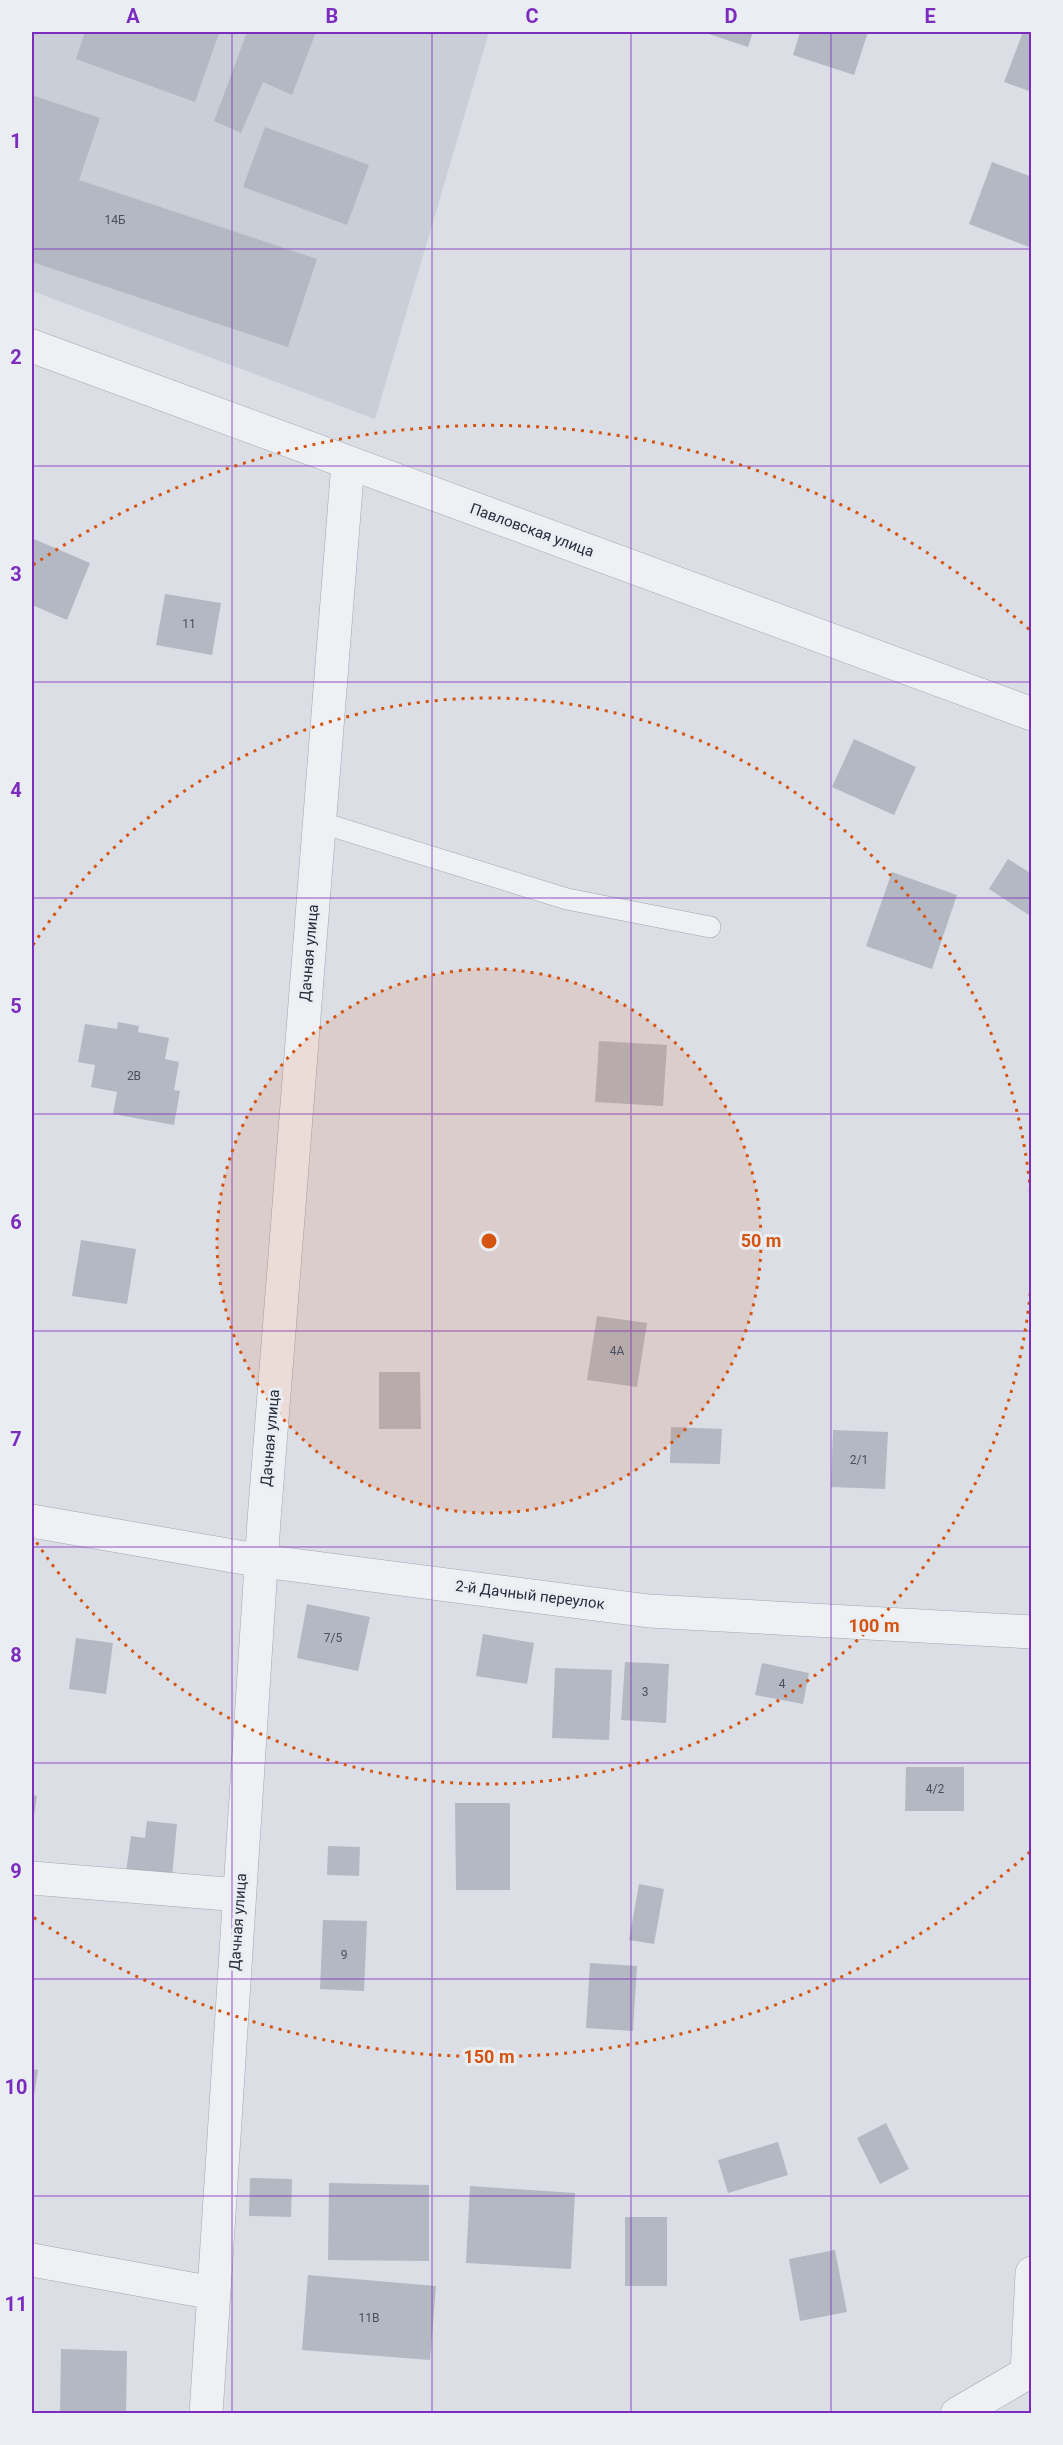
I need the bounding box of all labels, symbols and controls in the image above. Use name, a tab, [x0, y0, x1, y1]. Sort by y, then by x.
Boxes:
text: A	[126, 4, 140, 28]
text: B	[326, 4, 338, 28]
text: C	[525, 4, 539, 28]
text: D	[725, 4, 738, 28]
text: E	[924, 4, 936, 28]
text: 1	[10, 129, 22, 153]
house number: 14Б	[104, 213, 126, 227]
text: 2	[10, 345, 22, 369]
street label: Павловская улица	[468, 499, 596, 561]
text: 3	[10, 562, 22, 586]
house number: 11	[182, 617, 196, 631]
text: 4	[10, 778, 22, 802]
street label: Дачная улица	[296, 904, 322, 1002]
text: 5	[10, 994, 22, 1018]
house number: 2В	[127, 1069, 141, 1083]
text: 6	[10, 1210, 22, 1234]
text: 50 m	[741, 1230, 781, 1251]
centre of rings	[479, 1231, 499, 1251]
house number: 4А	[610, 1344, 624, 1358]
street label: Дачная улица	[257, 1389, 283, 1487]
text: 7	[10, 1427, 22, 1451]
house number: 2/1	[850, 1453, 868, 1467]
street label: 2-й Дачный переулок	[454, 1577, 606, 1613]
text: 100 m	[848, 1615, 900, 1636]
house number: 7/5	[324, 1631, 342, 1645]
text: 8	[10, 1643, 22, 1667]
house number: 4	[779, 1677, 786, 1691]
house number: 3	[642, 1685, 648, 1699]
house number: 4/2	[926, 1782, 944, 1796]
text: 9	[10, 1859, 22, 1883]
street label: Дачная улица	[226, 1873, 250, 1971]
house number: 9	[341, 1948, 347, 1962]
text: 150 m	[463, 2046, 515, 2067]
text: 10	[5, 2075, 27, 2099]
text: 11	[5, 2292, 27, 2316]
house number: 11В	[359, 2311, 379, 2325]

